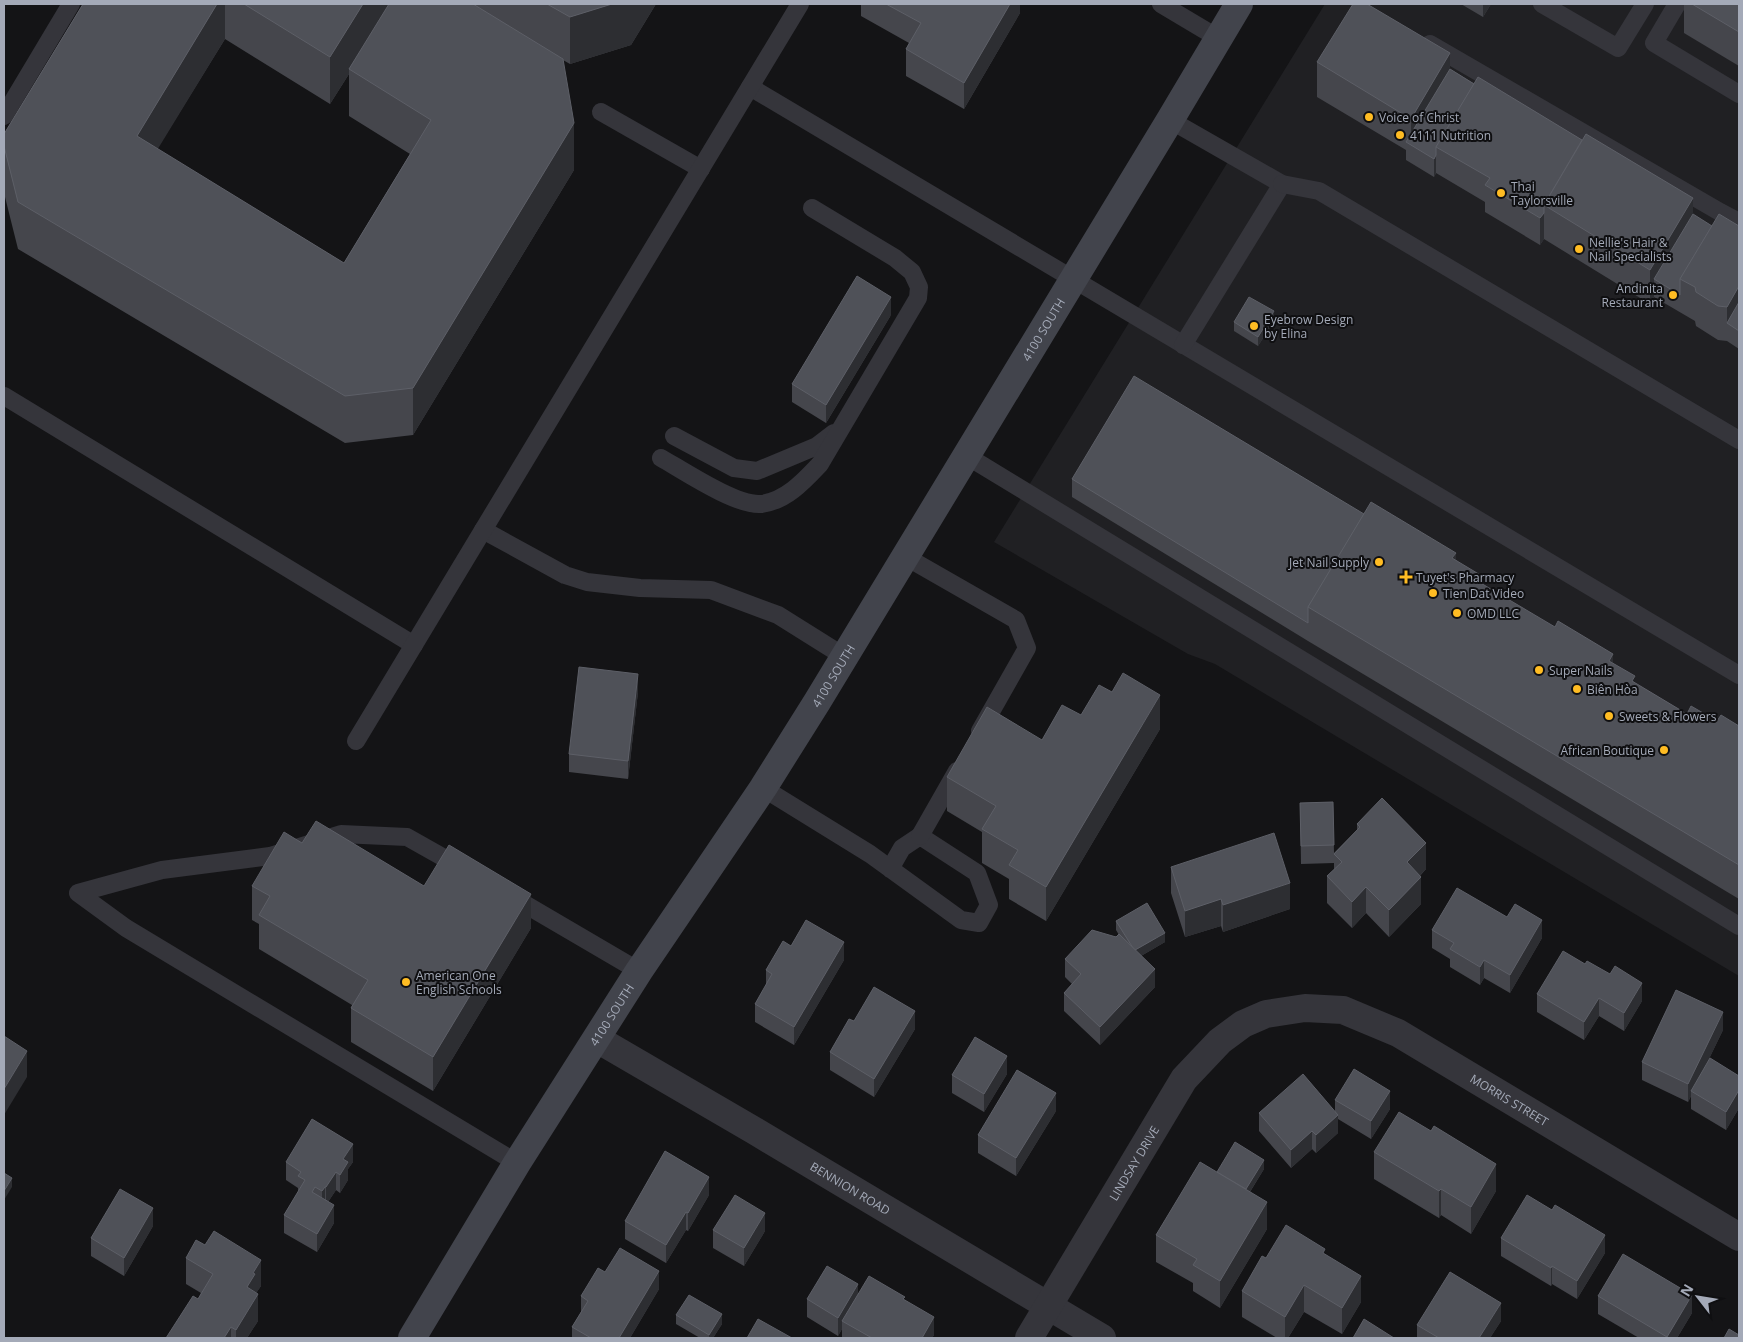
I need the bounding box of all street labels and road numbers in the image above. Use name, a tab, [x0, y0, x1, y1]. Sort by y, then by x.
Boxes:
street label: 4100 SOUTH	[1017, 295, 1069, 364]
street label: 4100 SOUTH	[807, 641, 859, 710]
street label: 4100 SOUTH	[585, 980, 637, 1049]
street label: MORRIS STREET	[1467, 1070, 1552, 1130]
street label: LINDSAY DRIVE	[1105, 1122, 1163, 1204]
street label: BENNION ROAD	[807, 1157, 894, 1218]

